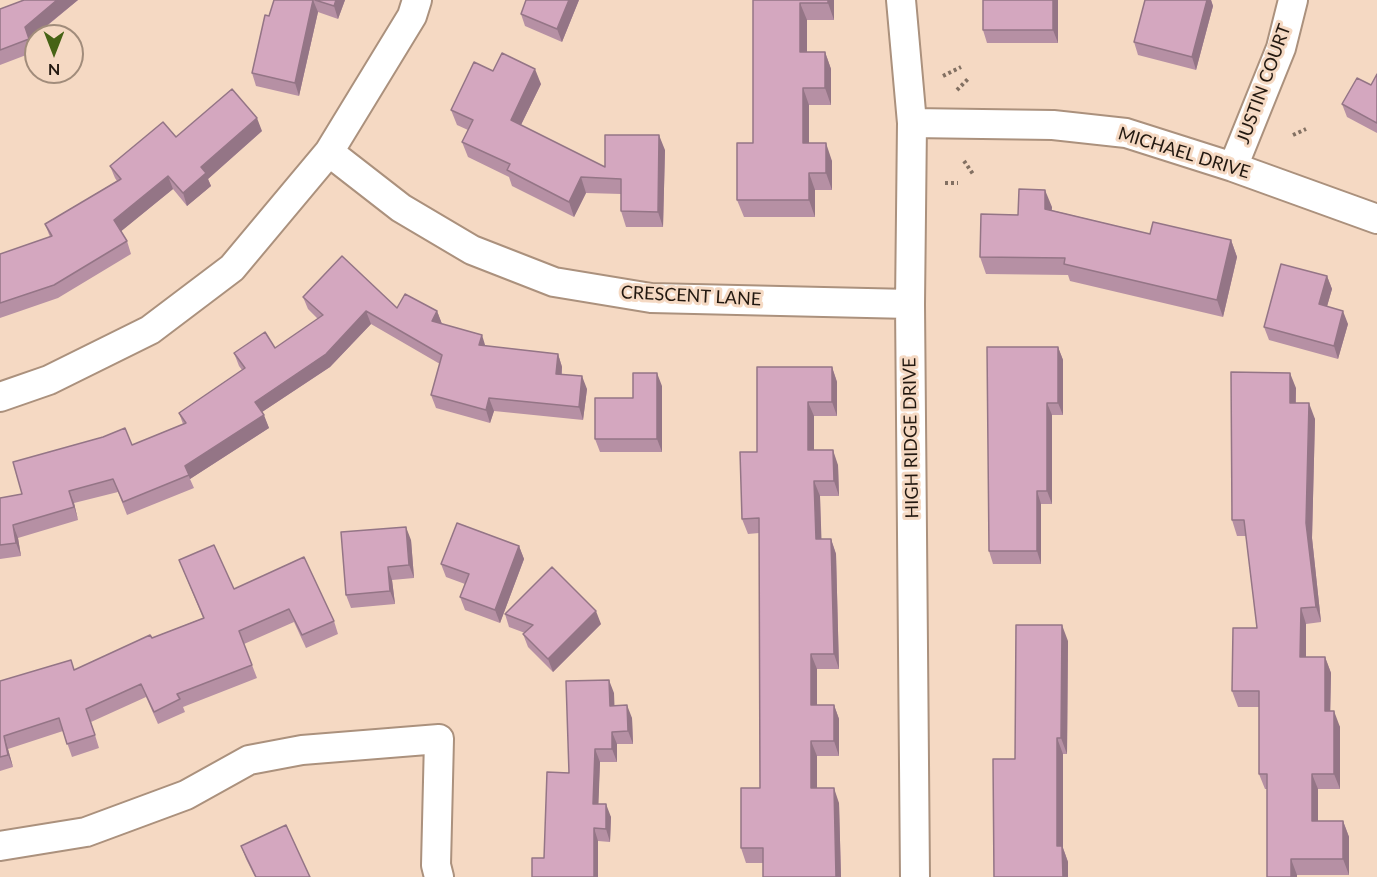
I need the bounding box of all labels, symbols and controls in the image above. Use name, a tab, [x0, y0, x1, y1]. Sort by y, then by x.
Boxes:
street label: JUSTIN COURT	[1232, 21, 1296, 147]
north arrow	[24, 24, 84, 84]
text: N	[48, 61, 60, 80]
street label: MICHAEL DRIVE	[1116, 123, 1252, 183]
street label: CRESCENT LANE	[620, 282, 762, 310]
street label: HIGH RIDGE DRIVE	[899, 357, 923, 519]

